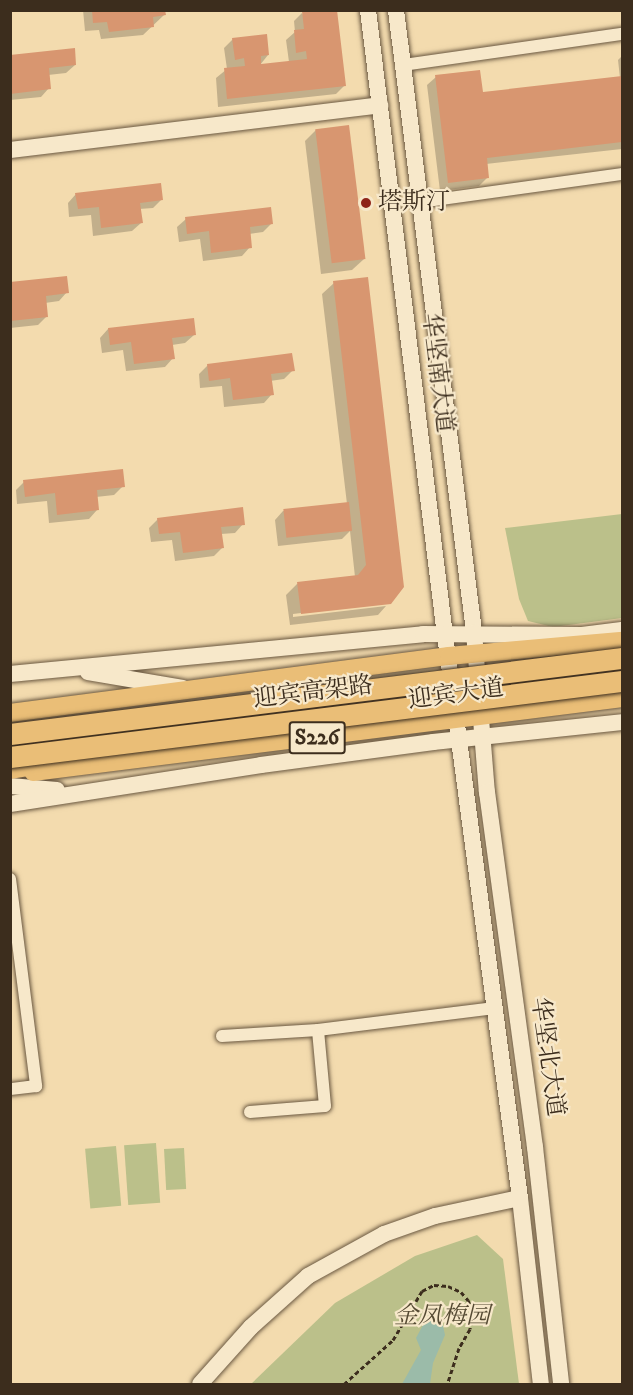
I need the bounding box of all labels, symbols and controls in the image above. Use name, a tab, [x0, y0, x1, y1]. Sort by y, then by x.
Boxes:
place label: 塔斯汀	[378, 189, 450, 217]
marker: 塔斯汀	[359, 196, 373, 210]
street label: 华坚南大道	[415, 312, 459, 434]
street label: 迎宾高架路	[252, 671, 374, 715]
street label: 迎宾大道	[406, 674, 506, 716]
road number: S226	[288, 719, 346, 757]
street label: 华坚北大道	[524, 996, 570, 1118]
park label: 金凤梅园	[394, 1303, 490, 1331]

